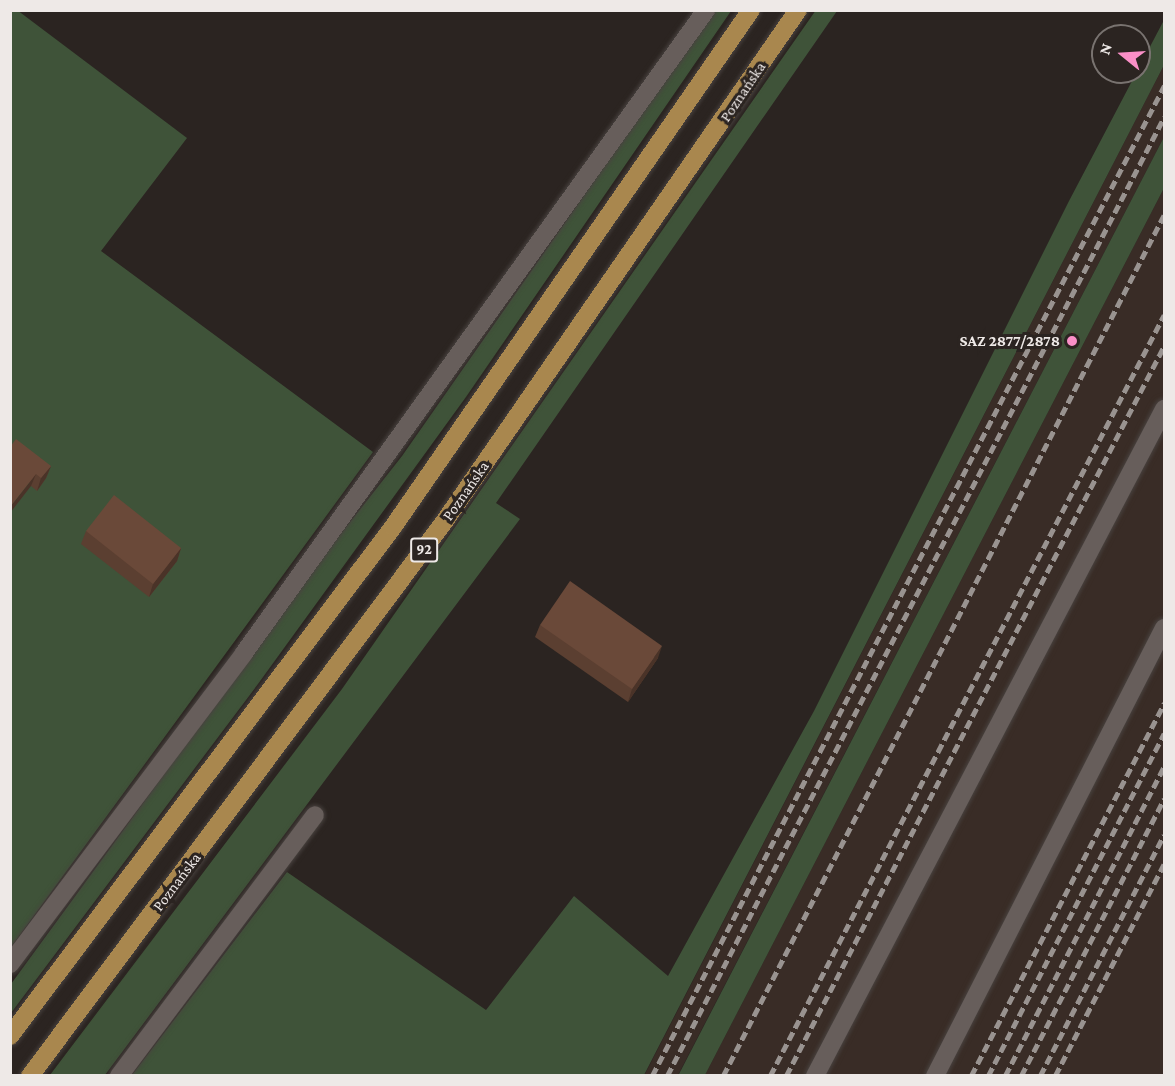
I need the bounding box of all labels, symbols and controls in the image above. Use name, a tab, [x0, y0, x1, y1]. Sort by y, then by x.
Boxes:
north arrow	[1091, 24, 1151, 84]
text: N	[1096, 41, 1115, 57]
street label: Poznańska	[716, 58, 770, 126]
place label: SAZ 2877/2878	[960, 331, 1060, 351]
marker: SAZ 2877/2878	[1065, 334, 1079, 348]
street label: Poznańska	[439, 458, 493, 524]
road number: 92	[409, 538, 439, 562]
street label: Poznańska	[149, 849, 205, 915]

